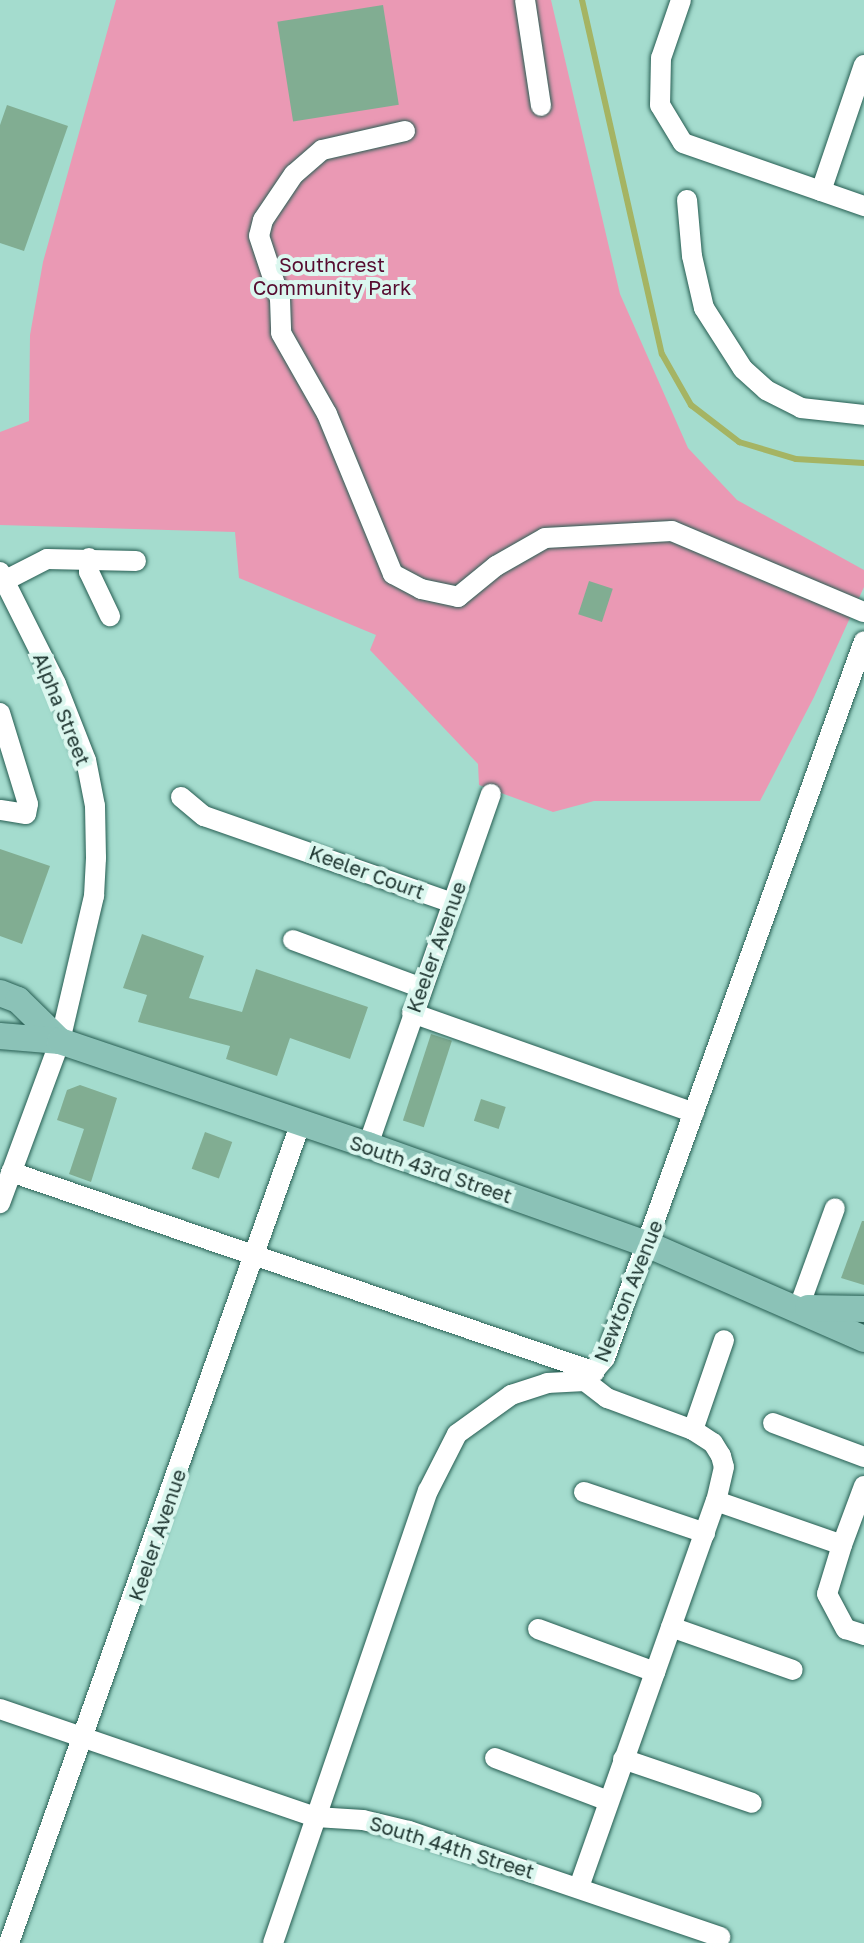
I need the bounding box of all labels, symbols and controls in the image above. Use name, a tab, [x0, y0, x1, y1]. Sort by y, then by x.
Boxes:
park label: Southcrest Community Park	[253, 252, 411, 299]
street label: Alpha Street	[28, 649, 96, 769]
street label: Keeler Court	[306, 840, 428, 904]
street label: Keeler Avenue	[401, 878, 471, 1016]
street label: South 43rd Street	[347, 1130, 515, 1208]
street label: Newton Avenue	[589, 1216, 667, 1366]
street label: Keeler Avenue	[123, 1466, 191, 1604]
street label: South 44th Street	[367, 1811, 537, 1883]

